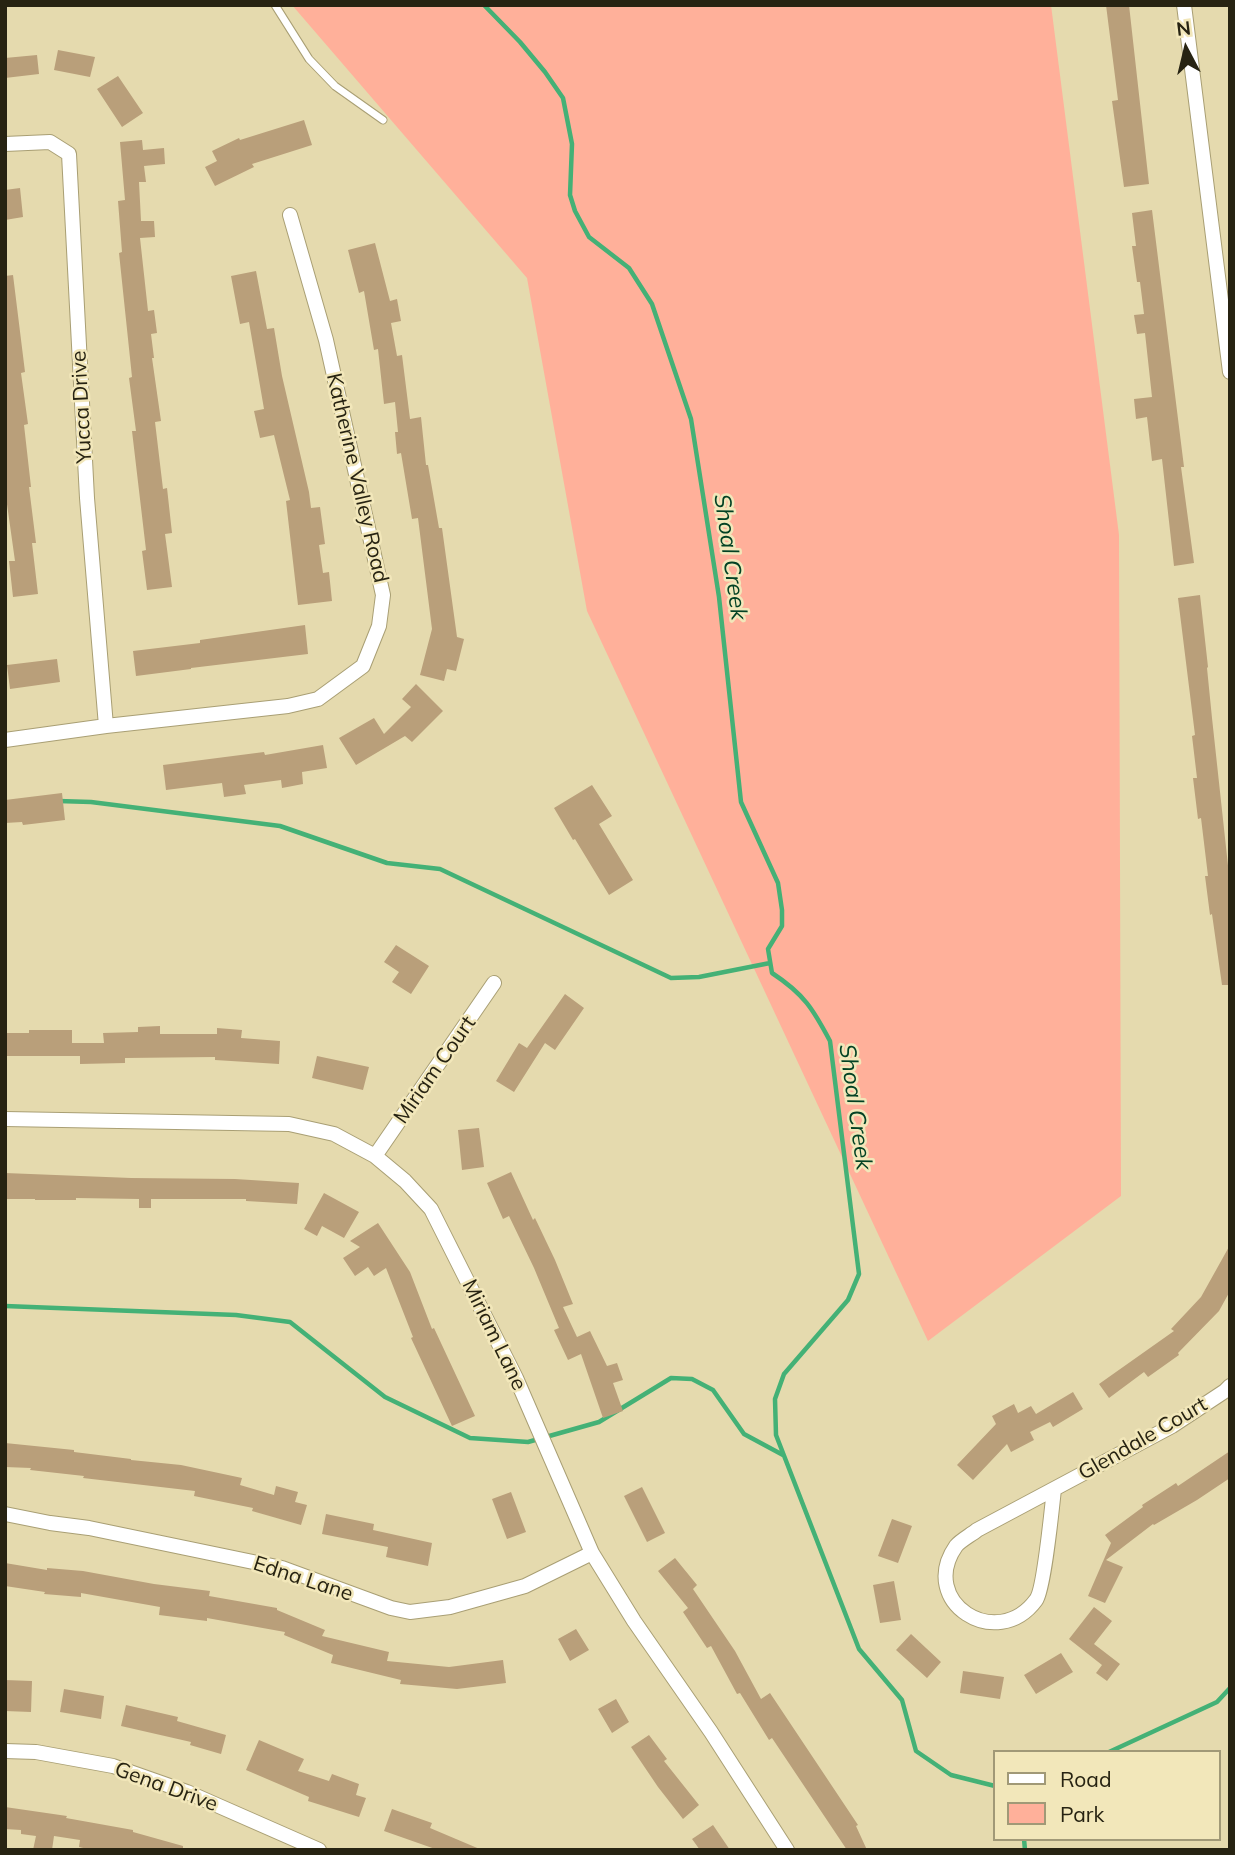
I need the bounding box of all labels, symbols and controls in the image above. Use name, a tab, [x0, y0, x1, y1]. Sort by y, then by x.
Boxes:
north arrow	[1151, 14, 1221, 84]
text: N	[1175, 15, 1192, 41]
street label: Yucca Drive	[66, 350, 98, 464]
street label: Katherine Valley Road	[321, 371, 393, 585]
water label: Shoal Creek	[707, 492, 753, 622]
street label: Miriam Court	[389, 1011, 481, 1129]
water label: Shoal Creek	[832, 1042, 878, 1172]
street label: Miriam Lane	[456, 1276, 532, 1394]
street label: Glendale Court	[1074, 1392, 1212, 1486]
street label: Edna Lane	[250, 1551, 356, 1607]
legend	[993, 1750, 1221, 1841]
street label: Gena Drive	[111, 1757, 221, 1817]
text: Road	[1060, 1766, 1111, 1792]
text: Park	[1060, 1801, 1104, 1827]

